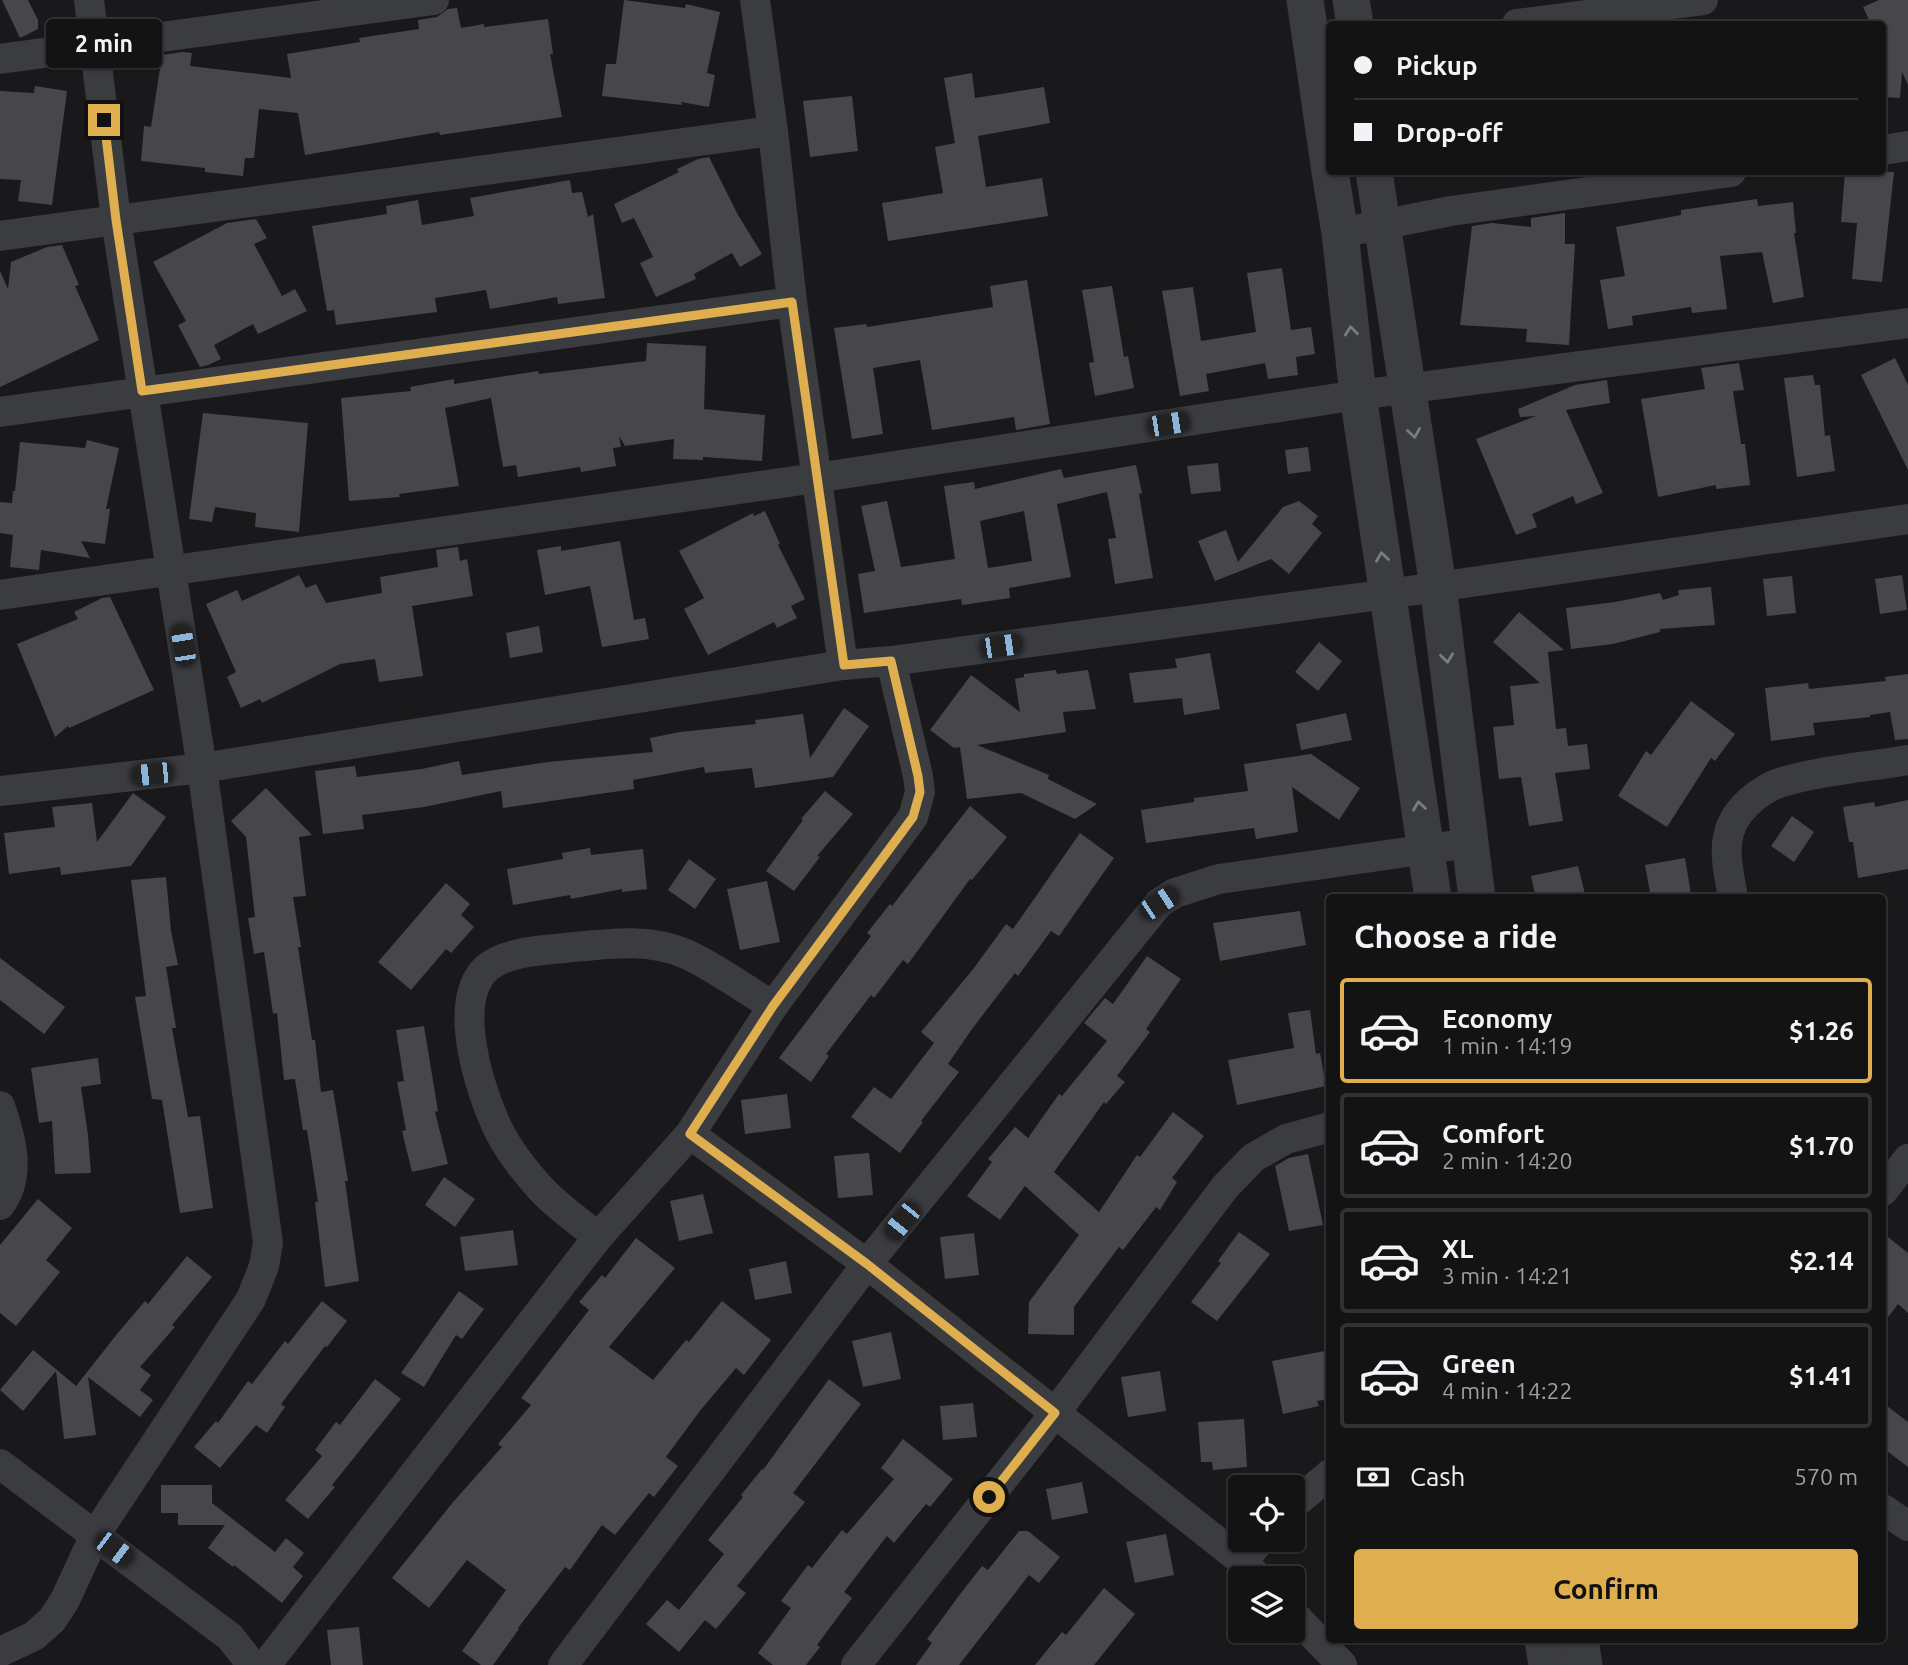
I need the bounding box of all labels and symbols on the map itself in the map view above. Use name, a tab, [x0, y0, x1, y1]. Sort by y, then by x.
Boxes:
callout: 2 min	[46, 18, 162, 68]
route end	[88, 104, 120, 136]
one-way arrow	[1344, 326, 1359, 337]
car	[1146, 410, 1191, 438]
one-way arrow	[1406, 427, 1421, 439]
one-way arrow	[1375, 551, 1390, 563]
car	[170, 623, 197, 667]
car	[979, 633, 1024, 659]
one-way arrow	[1439, 652, 1454, 664]
car	[131, 761, 174, 787]
one-way arrow	[1412, 800, 1427, 812]
car	[1136, 883, 1183, 923]
car	[881, 1198, 924, 1244]
route start	[973, 1481, 1005, 1513]
car	[91, 1528, 138, 1570]

